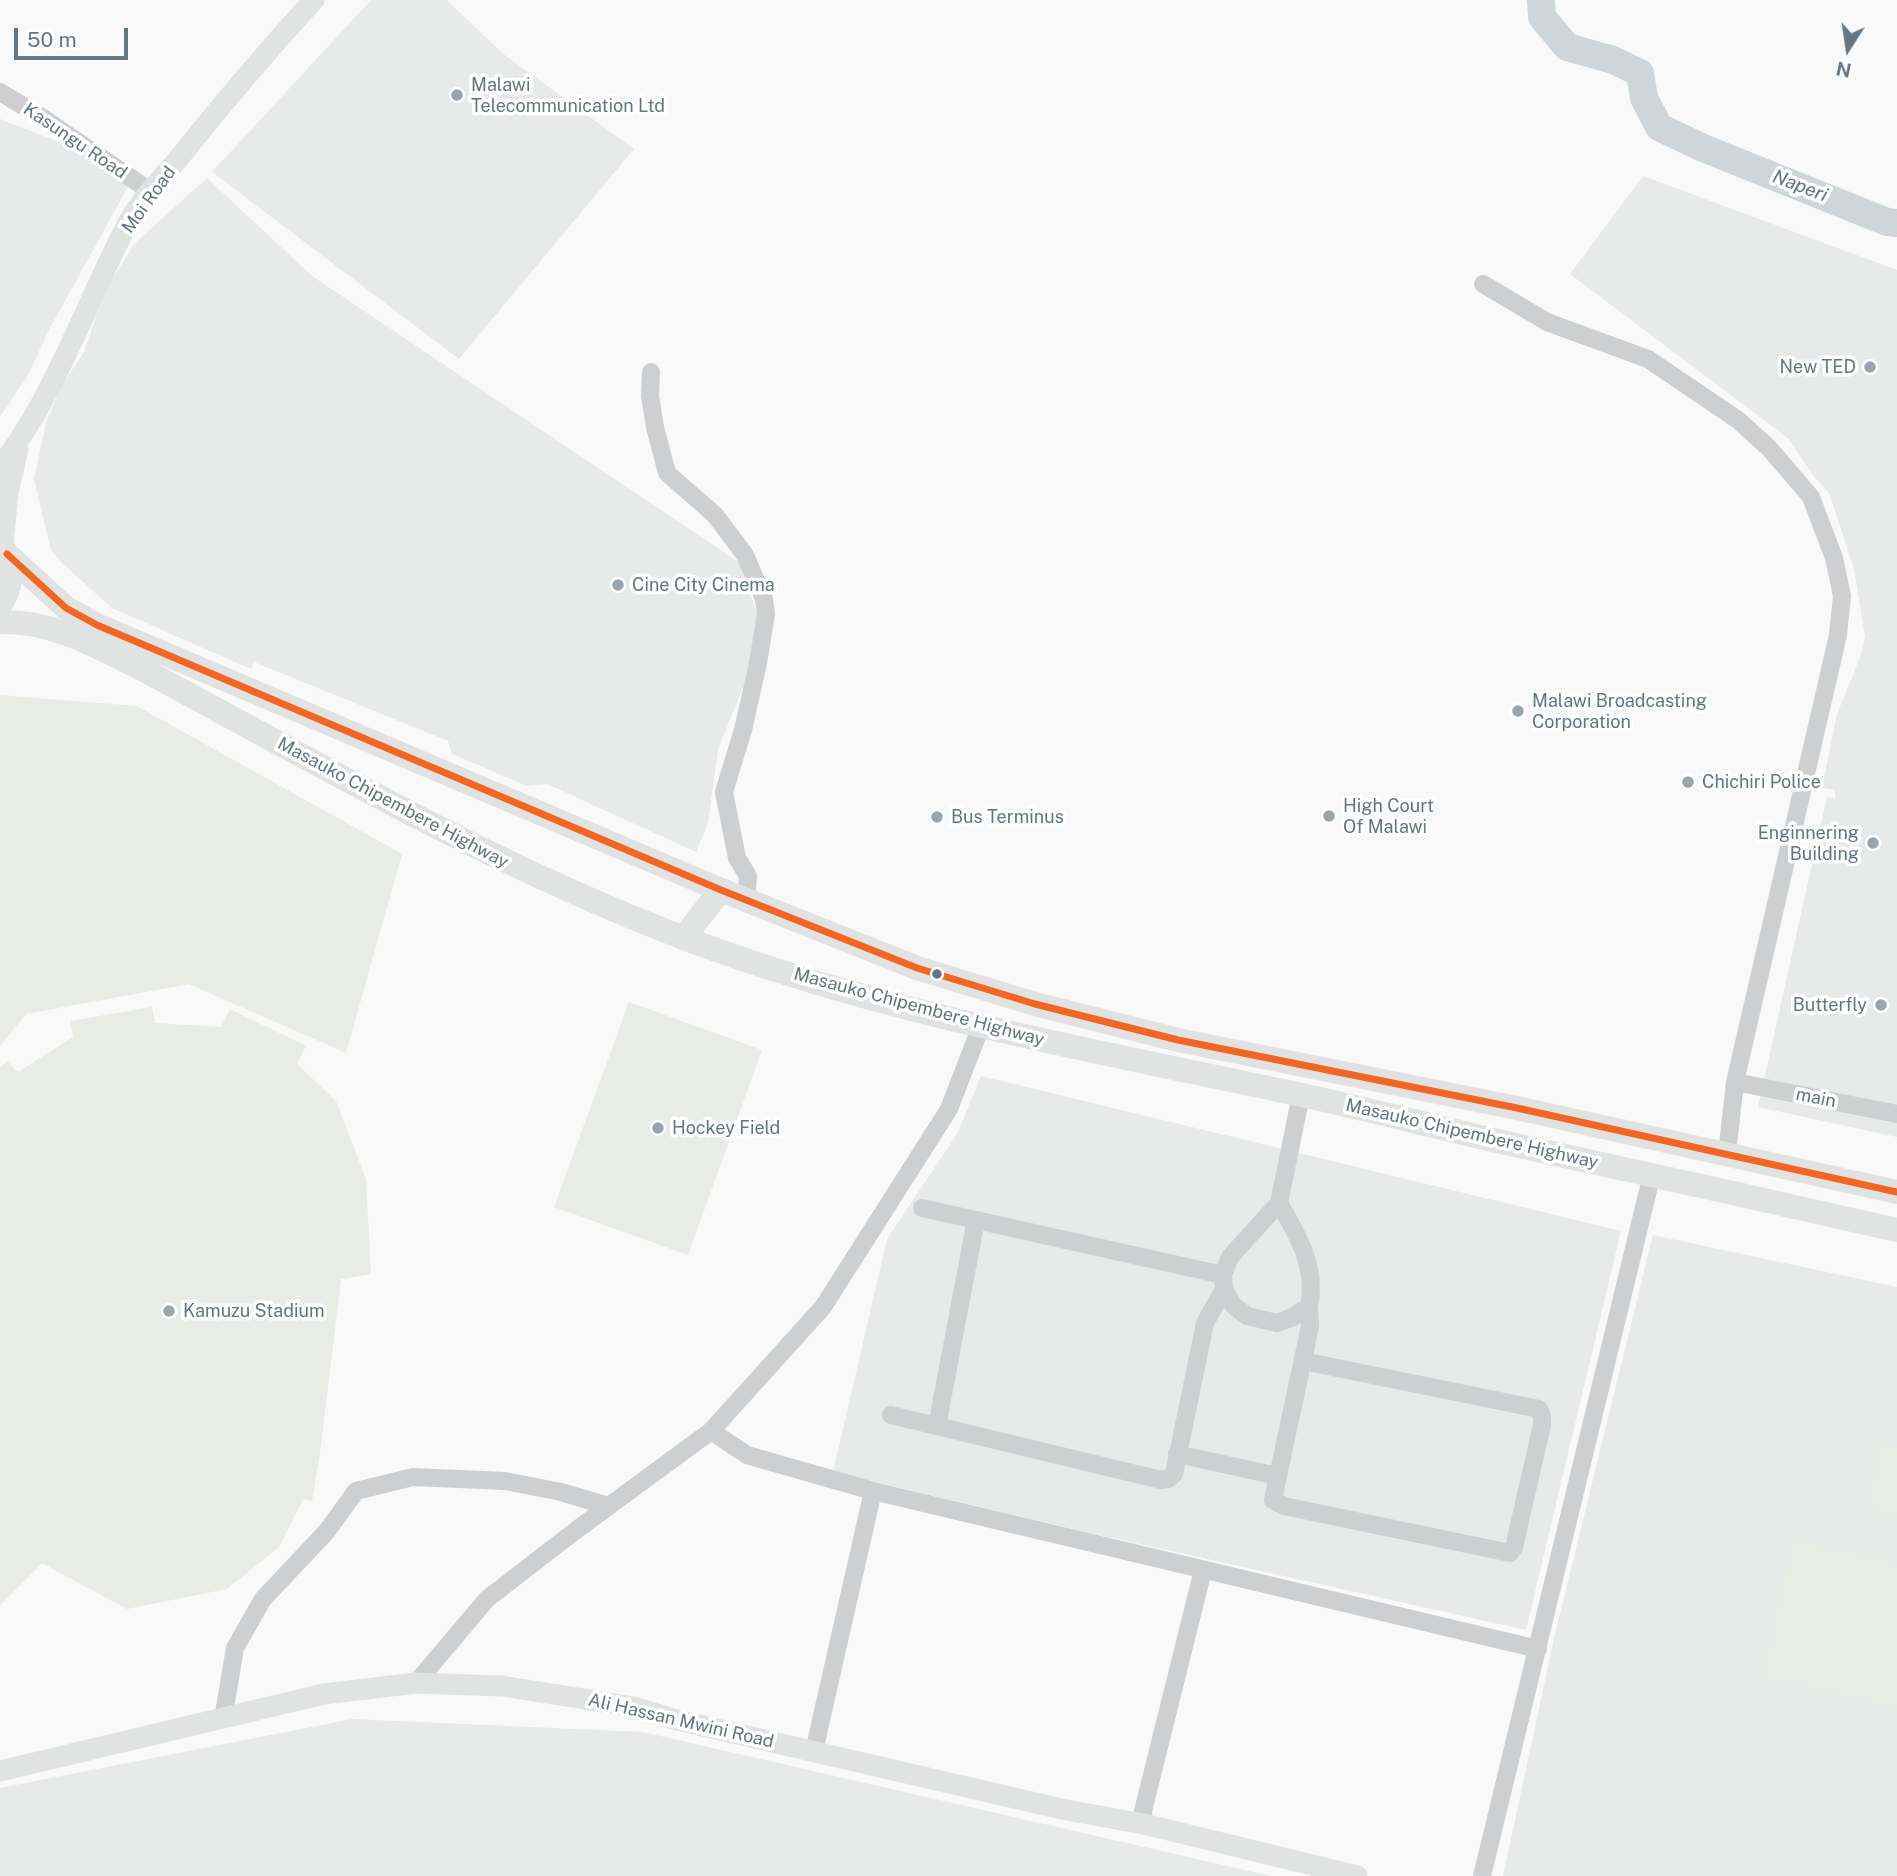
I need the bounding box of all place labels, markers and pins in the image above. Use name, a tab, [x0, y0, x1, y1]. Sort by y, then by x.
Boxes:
place label: Malawi Telecommunication Ltd	[471, 74, 665, 116]
marker: Malawi Telecommunication Ltd	[449, 87, 465, 103]
place label: New TED	[1780, 356, 1856, 378]
marker: New TED	[1862, 359, 1878, 375]
place label: Cine City Cinema	[632, 574, 775, 596]
marker: Cine City Cinema	[610, 577, 626, 593]
place label: Malawi Broadcasting Corporation	[1532, 690, 1707, 732]
marker: Malawi Broadcasting Corporation	[1510, 703, 1526, 719]
place label: Chichiri Police	[1702, 771, 1821, 793]
marker: Chichiri Police	[1680, 774, 1696, 790]
place label: High Court Of Malawi	[1343, 795, 1434, 838]
place label: Bus Terminus	[951, 806, 1064, 828]
marker: High Court Of Malawi	[1321, 808, 1337, 824]
marker: Bus Terminus	[929, 809, 945, 825]
place label: Enginnering Building	[1758, 822, 1859, 864]
marker: Enginnering Building	[1865, 835, 1881, 851]
unlabelled marker	[930, 967, 944, 981]
place label: Butterfly	[1793, 994, 1867, 1016]
marker: Butterfly	[1873, 997, 1889, 1013]
place label: Hockey Field	[672, 1117, 780, 1139]
marker: Hockey Field	[650, 1120, 666, 1136]
place label: Kamuzu Stadium	[183, 1300, 325, 1322]
marker: Kamuzu Stadium	[161, 1303, 177, 1319]

